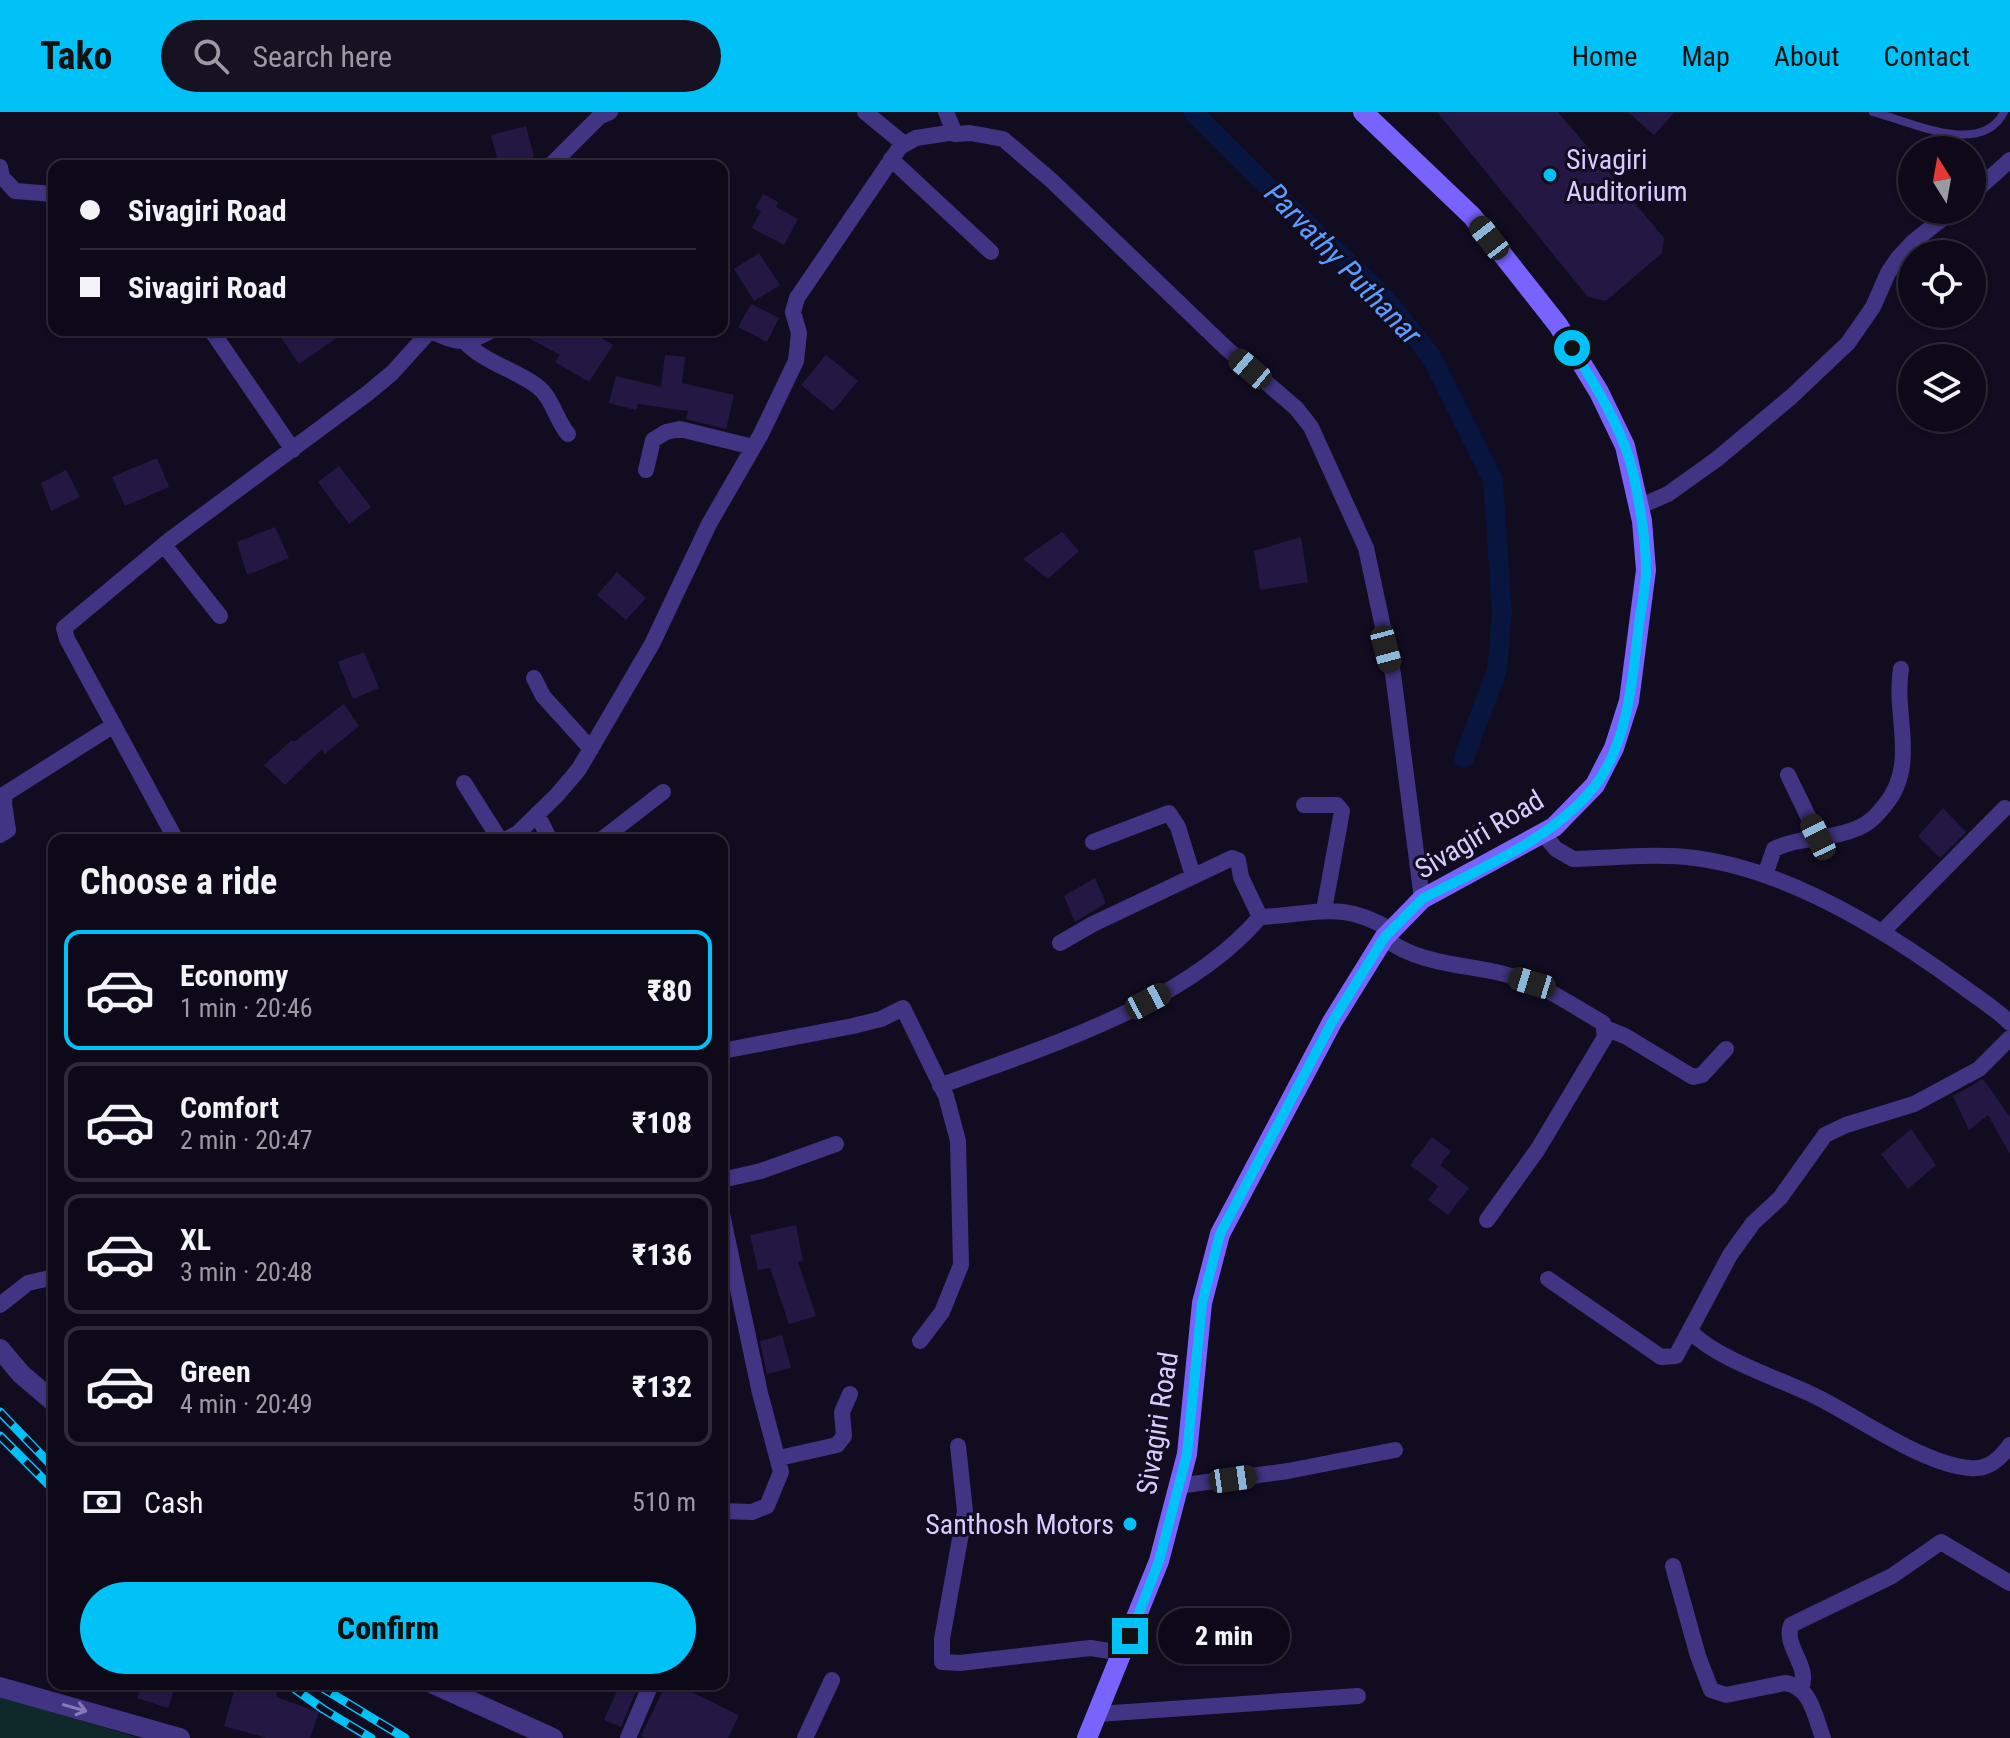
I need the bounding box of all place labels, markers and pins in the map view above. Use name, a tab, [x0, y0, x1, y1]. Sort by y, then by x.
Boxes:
place label: Sivagiri Auditorium	[1566, 143, 1688, 208]
marker: Sivagiri Auditorium	[1541, 166, 1559, 184]
place label: Santhosh Motors	[925, 1508, 1114, 1541]
marker: Santhosh Motors	[1121, 1515, 1139, 1533]

